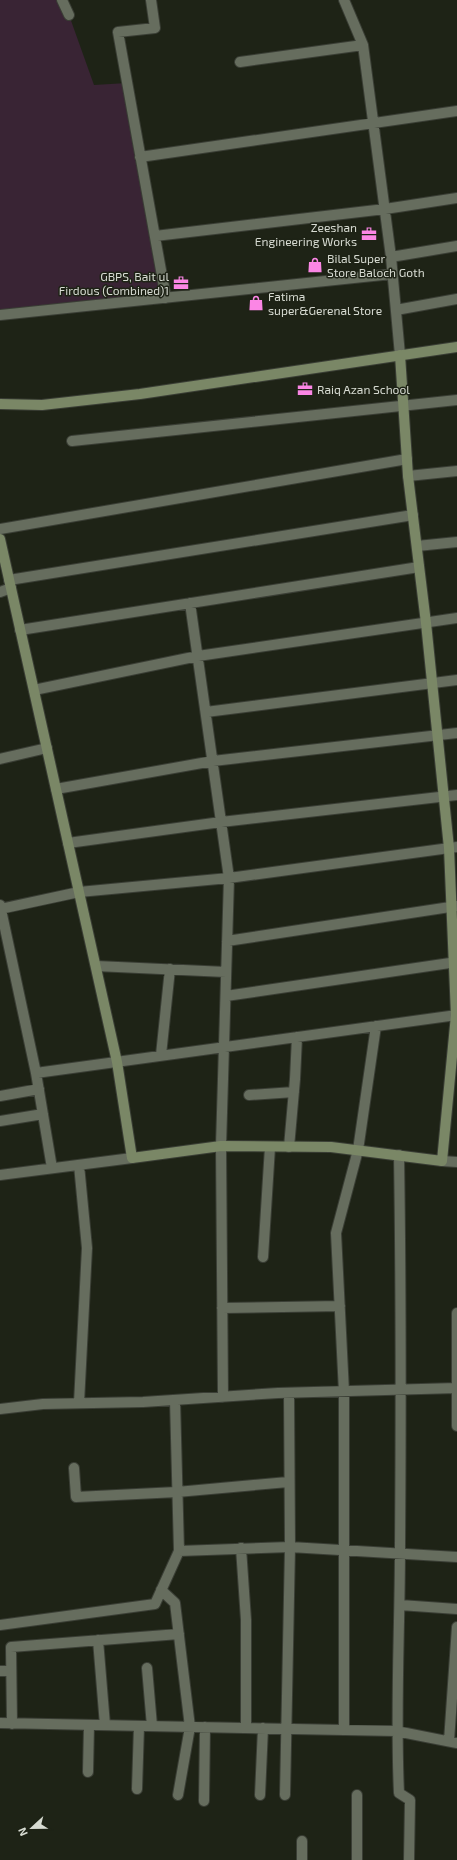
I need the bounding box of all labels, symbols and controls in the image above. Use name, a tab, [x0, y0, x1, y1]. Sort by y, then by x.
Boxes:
place label: Zeeshan Engineering Works	[255, 220, 357, 248]
office icon: Zeeshan Engineering Works	[360, 225, 378, 243]
place label: Bilal Super Store Baloch Goth	[327, 251, 425, 279]
shop icon: Bilal Super Store Baloch Goth	[306, 256, 324, 274]
place label: GBPS, Bait ul Firdous (Combined)1	[59, 269, 169, 297]
office icon: GBPS, Bait ul Firdous (Combined)1	[172, 274, 190, 292]
place label: Fatima super&Gerenal Store	[268, 289, 382, 317]
shop icon: Fatima super&Gerenal Store	[247, 294, 265, 312]
office icon: Raiq Azan School	[296, 380, 314, 398]
place label: Raiq Azan School	[317, 382, 410, 396]
north arrow	[12, 1808, 52, 1848]
text: N	[15, 1826, 30, 1838]

